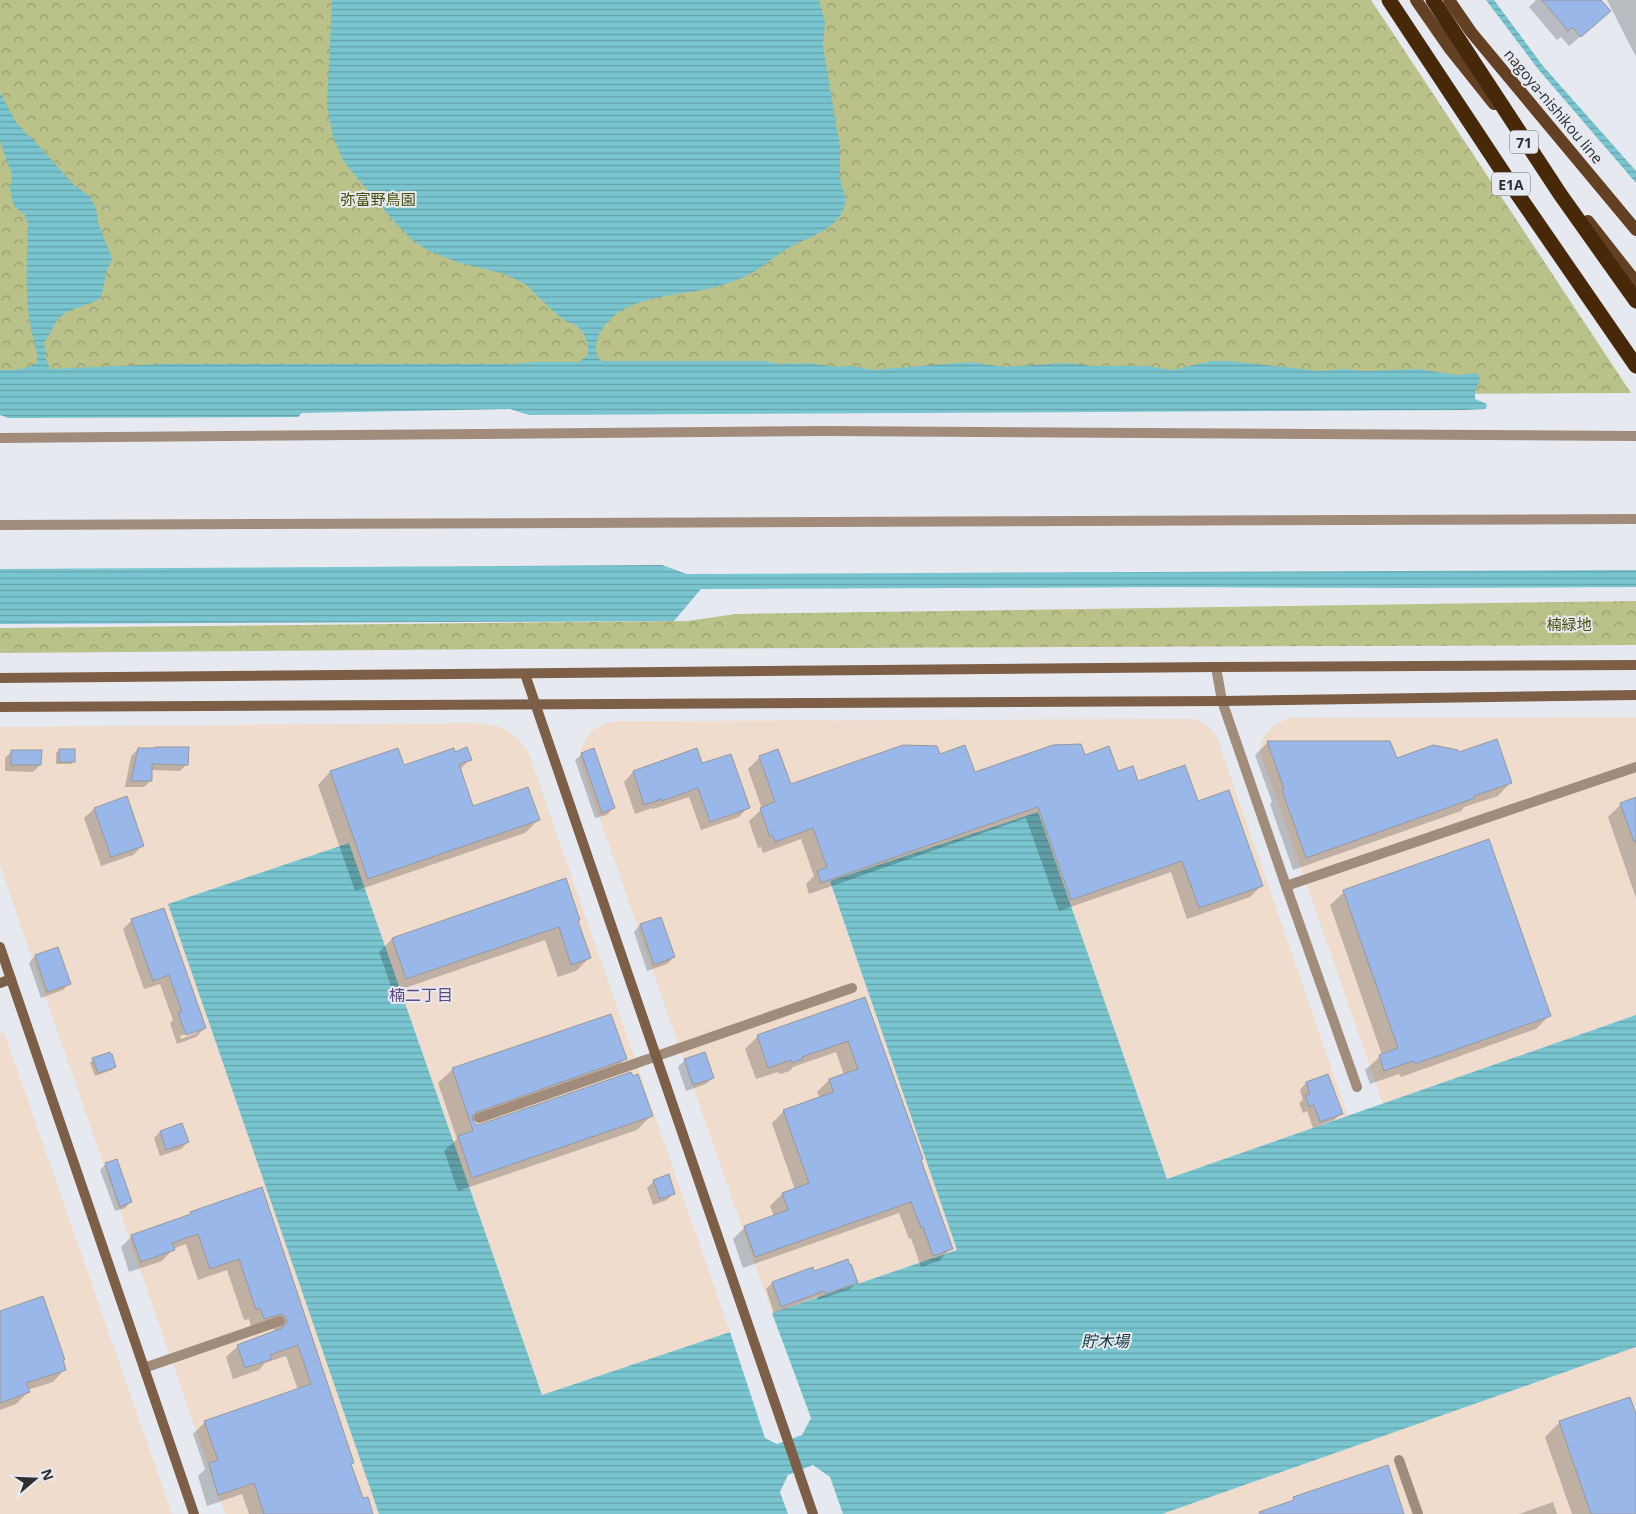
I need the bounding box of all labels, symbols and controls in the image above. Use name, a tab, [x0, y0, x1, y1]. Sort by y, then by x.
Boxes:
street label: nagoya-nishikou line	[1500, 45, 1608, 167]
road number: 71	[1510, 130, 1538, 154]
road number: E1A	[1492, 172, 1530, 195]
park label: 弥富野鳥園	[340, 189, 416, 209]
park label: 楠緑地	[1546, 614, 1592, 634]
district label: 楠二丁目	[389, 984, 453, 1006]
water label: 貯木場	[1081, 1330, 1131, 1352]
north arrow	[10, 1454, 60, 1504]
text: N	[37, 1466, 59, 1483]

